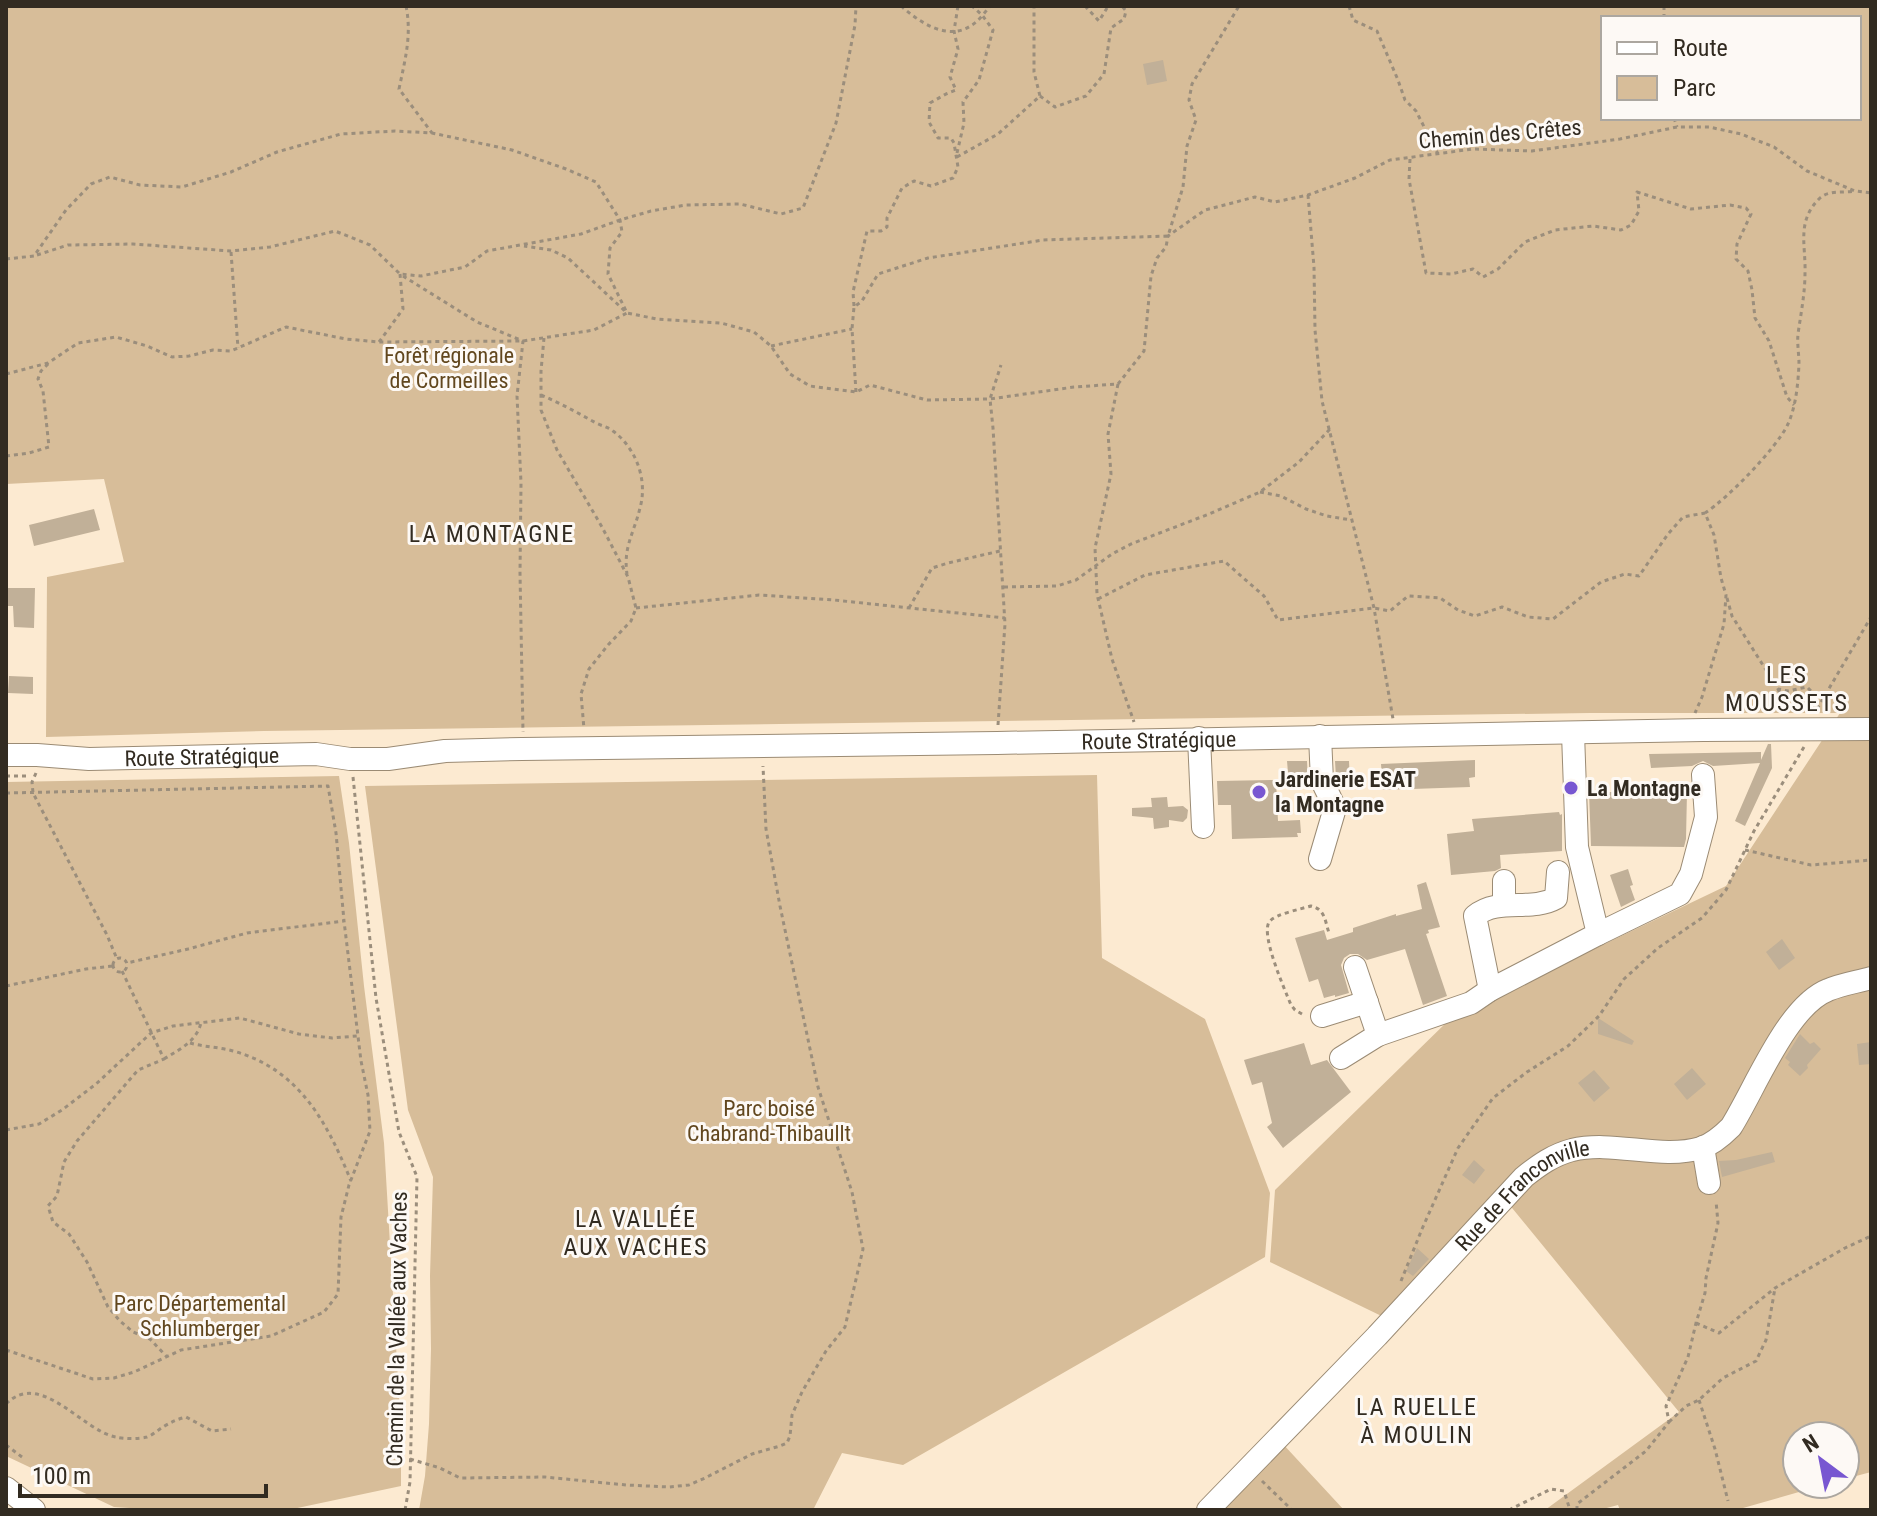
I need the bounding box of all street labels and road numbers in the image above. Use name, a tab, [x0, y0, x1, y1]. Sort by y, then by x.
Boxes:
street label: Chemin des Crêtes	[1418, 114, 1582, 154]
street label: Route Stratégique	[1081, 726, 1236, 754]
street label: Route Stratégique	[124, 742, 279, 771]
street label: Rue de Franconville	[1450, 1135, 1591, 1256]
street label: Chemin de la Vallée aux Vaches	[382, 1191, 412, 1467]

